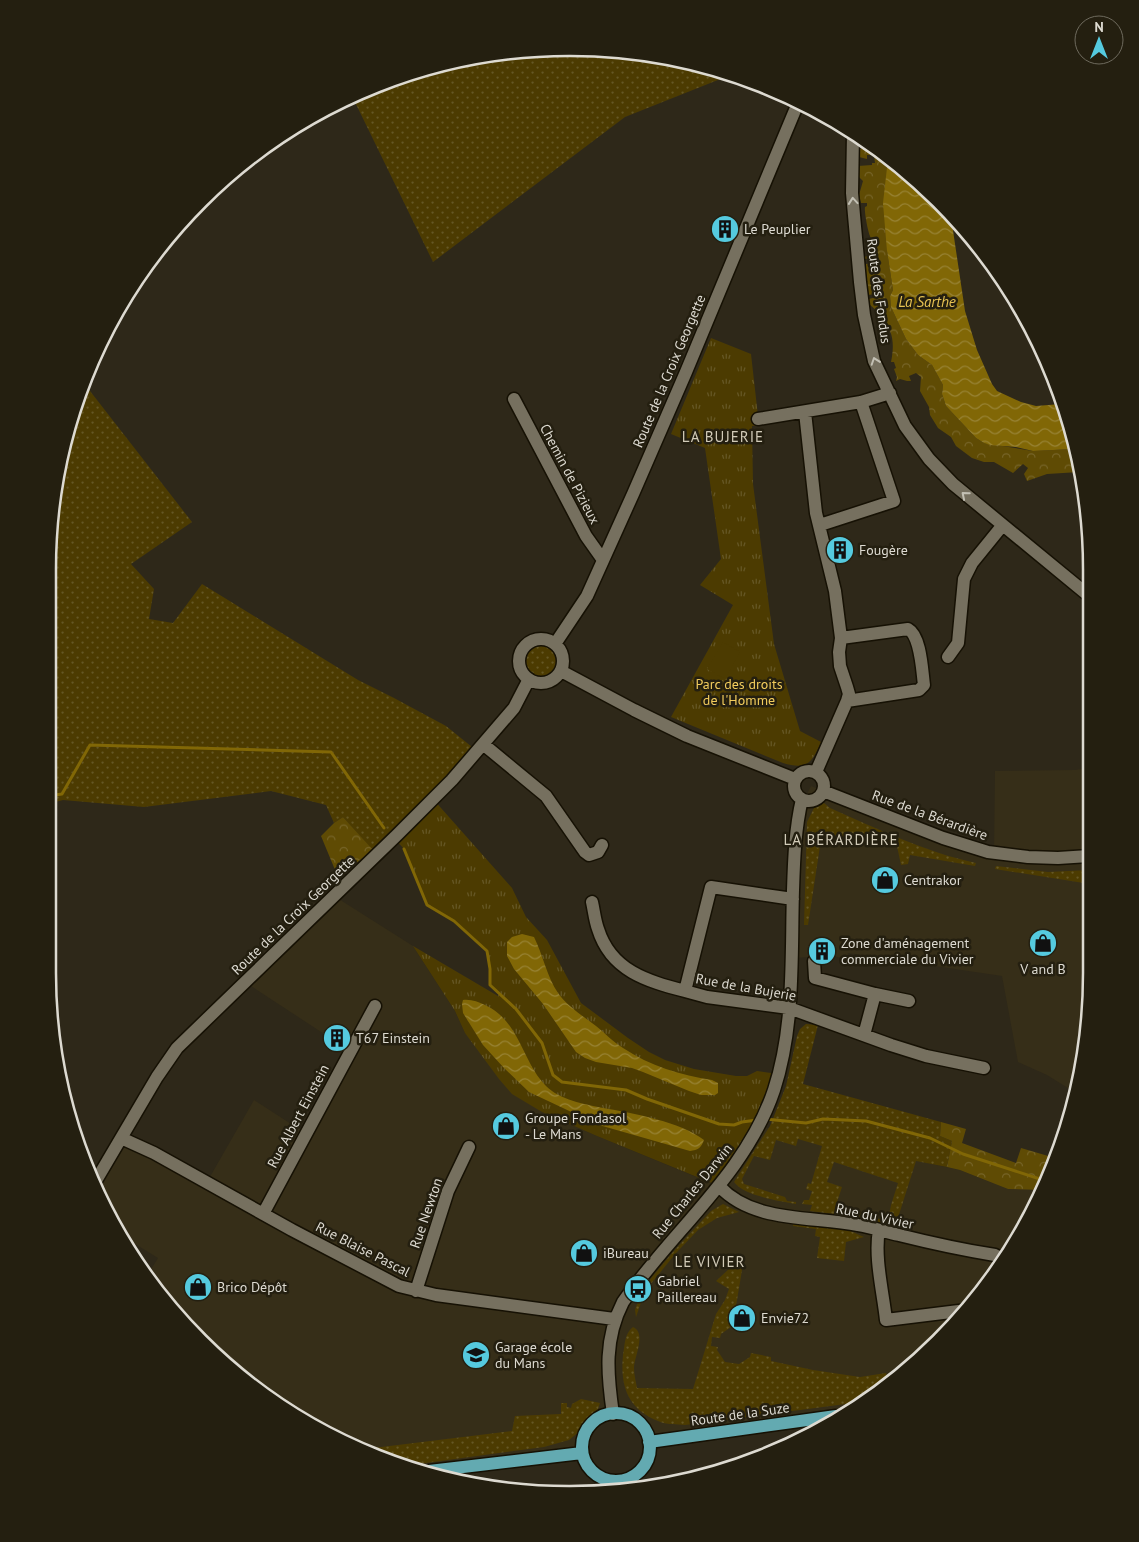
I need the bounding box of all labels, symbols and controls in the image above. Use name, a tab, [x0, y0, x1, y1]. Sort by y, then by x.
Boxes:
north arrow	[1074, 15, 1124, 65]
text: N	[1094, 18, 1104, 36]
one-way arrow	[847, 196, 858, 204]
building icon: Le Peuplier	[710, 214, 740, 244]
place label: Le Peuplier	[744, 220, 811, 238]
street label: Route des Fondus	[863, 237, 895, 345]
street label: Route de la Croix Georgette	[629, 292, 709, 450]
water label: La Sarthe	[898, 292, 956, 311]
one-way arrow	[871, 357, 881, 366]
street label: Chemin de Pizieux	[536, 421, 604, 527]
district label: LA BUJERIE	[682, 427, 764, 446]
one-way arrow	[961, 491, 970, 500]
building icon: Fougère	[825, 535, 855, 565]
place label: Fougère	[859, 541, 908, 559]
park label: Parc des droits de l'Homme	[695, 675, 783, 709]
street label: Rue de la Bérardière	[870, 786, 990, 844]
district label: LA BÉRARDIÈRE	[783, 830, 899, 849]
street label: Route de la Croix Georgette	[228, 851, 358, 979]
shop icon: Centrakor	[870, 865, 900, 895]
place label: Centrakor	[904, 871, 962, 889]
shop icon: V and B	[1028, 928, 1058, 958]
place label: Zone d'aménagement commerciale du Vivier	[841, 934, 974, 968]
building icon: Zone d'aménagement commerciale du Vivier	[807, 936, 837, 966]
place label: V and B	[1019, 960, 1066, 978]
street label: Rue de la Bujerie	[694, 969, 798, 1005]
building icon: T67 Einstein	[322, 1023, 352, 1053]
place label: T67 Einstein	[356, 1029, 430, 1047]
street label: Rue Albert Einstein	[263, 1061, 333, 1171]
place label: Groupe Fondasol - Le Mans	[525, 1109, 626, 1143]
shop icon: Groupe Fondasol - Le Mans	[491, 1111, 521, 1141]
street label: Rue Charles Darwin	[648, 1140, 736, 1242]
street label: Rue Newton	[406, 1176, 446, 1250]
street label: Rue du Vivier	[834, 1199, 916, 1233]
street label: Rue Blaise Pascal	[313, 1217, 413, 1281]
shop icon: iBureau	[569, 1238, 599, 1268]
place label: iBureau	[603, 1244, 649, 1262]
district label: LE VIVIER	[674, 1252, 746, 1271]
shop icon: Brico Dépôt	[183, 1272, 213, 1302]
place label: Gabriel Paillereau	[657, 1272, 717, 1306]
bus stop icon: Gabriel Paillereau	[623, 1274, 653, 1304]
place label: Brico Dépôt	[217, 1278, 287, 1296]
shop icon: Envie72	[727, 1303, 757, 1333]
place label: Envie72	[761, 1309, 809, 1327]
place label: Garage école du Mans	[495, 1338, 572, 1372]
school or university icon: Garage école du Mans	[461, 1340, 491, 1370]
street label: Route de la Suze	[690, 1398, 790, 1430]

